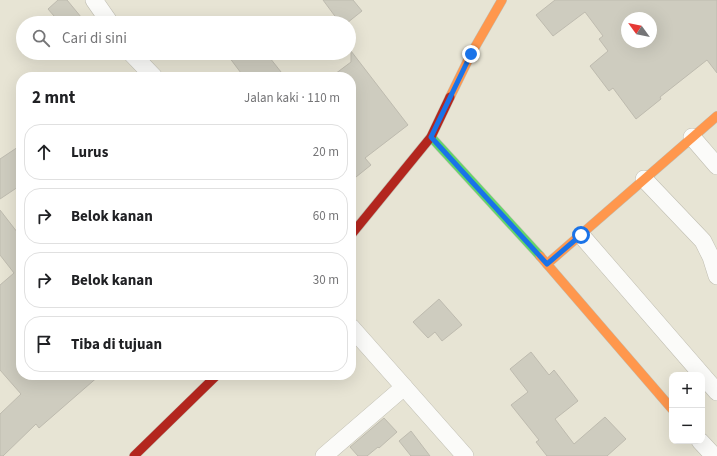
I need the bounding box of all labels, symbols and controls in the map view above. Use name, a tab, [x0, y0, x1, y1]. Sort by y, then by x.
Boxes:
north arrow	[621, 12, 657, 48]
search box	[16, 16, 356, 60]
icon: search	[30, 27, 52, 49]
text: Cari di sini	[62, 28, 127, 49]
route end	[462, 45, 480, 63]
text: 2 mnt	[32, 86, 75, 110]
text: Jalan kaki · 110 m	[244, 89, 340, 107]
icon: ahead	[33, 141, 55, 163]
text: Lurus	[71, 142, 108, 163]
text: 20 m	[313, 143, 339, 161]
icon: right	[33, 205, 55, 227]
text: Belok kanan	[71, 206, 153, 227]
text: 60 m	[313, 207, 339, 225]
route start	[572, 226, 590, 244]
icon: right	[33, 269, 55, 291]
text: Belok kanan	[71, 270, 153, 291]
text: 30 m	[313, 271, 339, 289]
icon: arrive	[33, 333, 55, 355]
text: Tiba di tujuan	[71, 334, 162, 355]
map controls	[669, 372, 705, 444]
button: +	[669, 372, 705, 408]
button: −	[669, 408, 705, 444]

